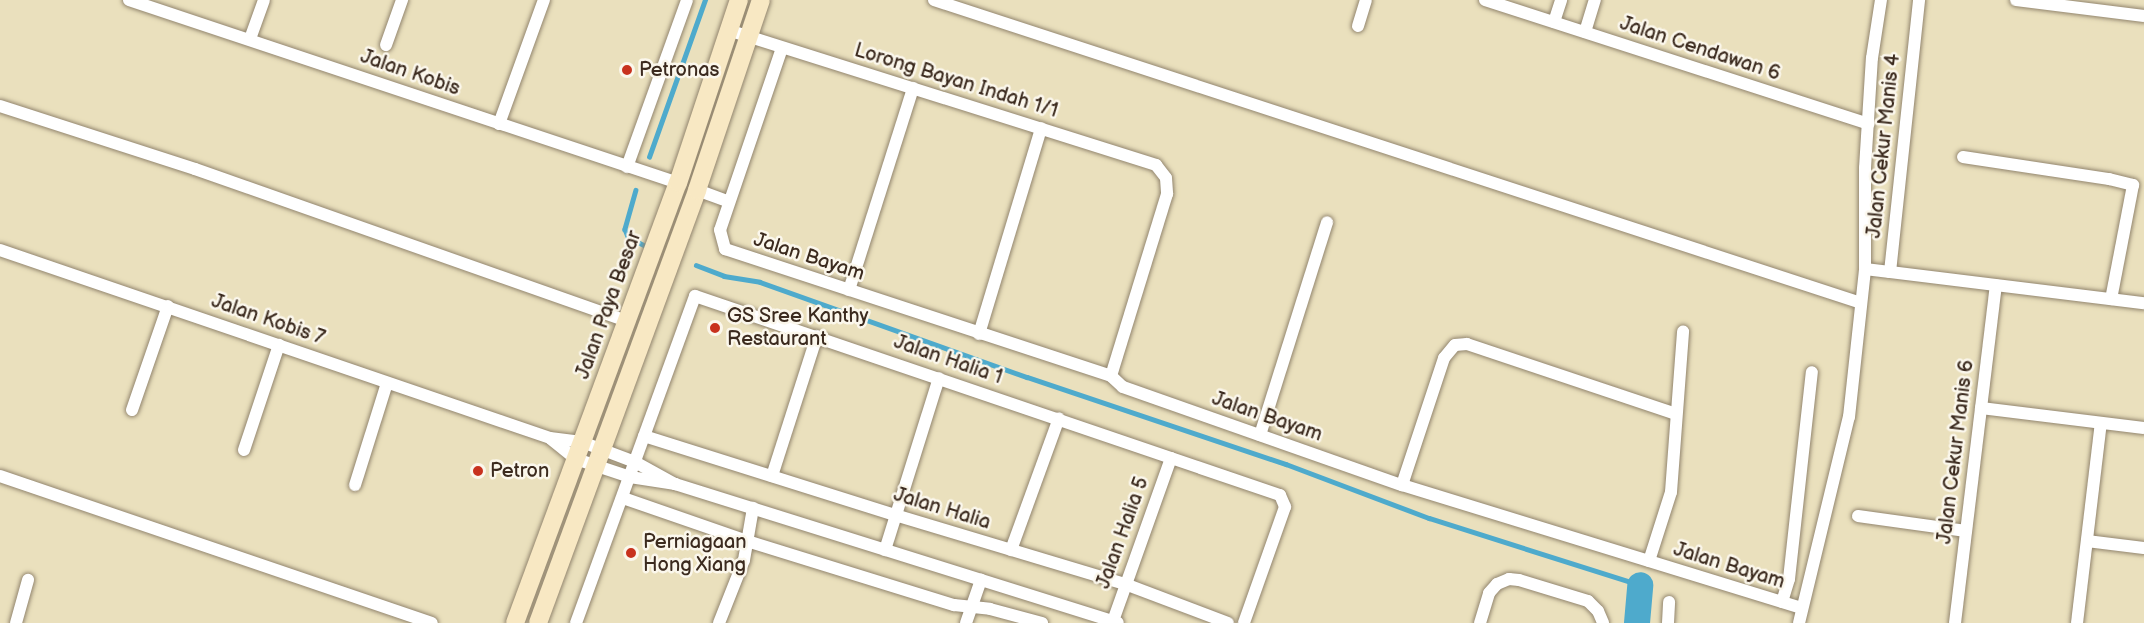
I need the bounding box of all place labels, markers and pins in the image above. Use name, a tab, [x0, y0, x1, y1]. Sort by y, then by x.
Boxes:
place label: Petronas	[639, 58, 719, 82]
marker: Petronas	[620, 63, 634, 77]
place label: GS Sree Kanthy Restaurant	[727, 304, 869, 351]
marker: GS Sree Kanthy Restaurant	[708, 321, 722, 335]
place label: Petron	[490, 459, 549, 483]
marker: Petron	[471, 464, 485, 478]
place label: Perniagaan Hong Xiang	[643, 530, 747, 577]
marker: Perniagaan Hong Xiang	[624, 546, 638, 560]

